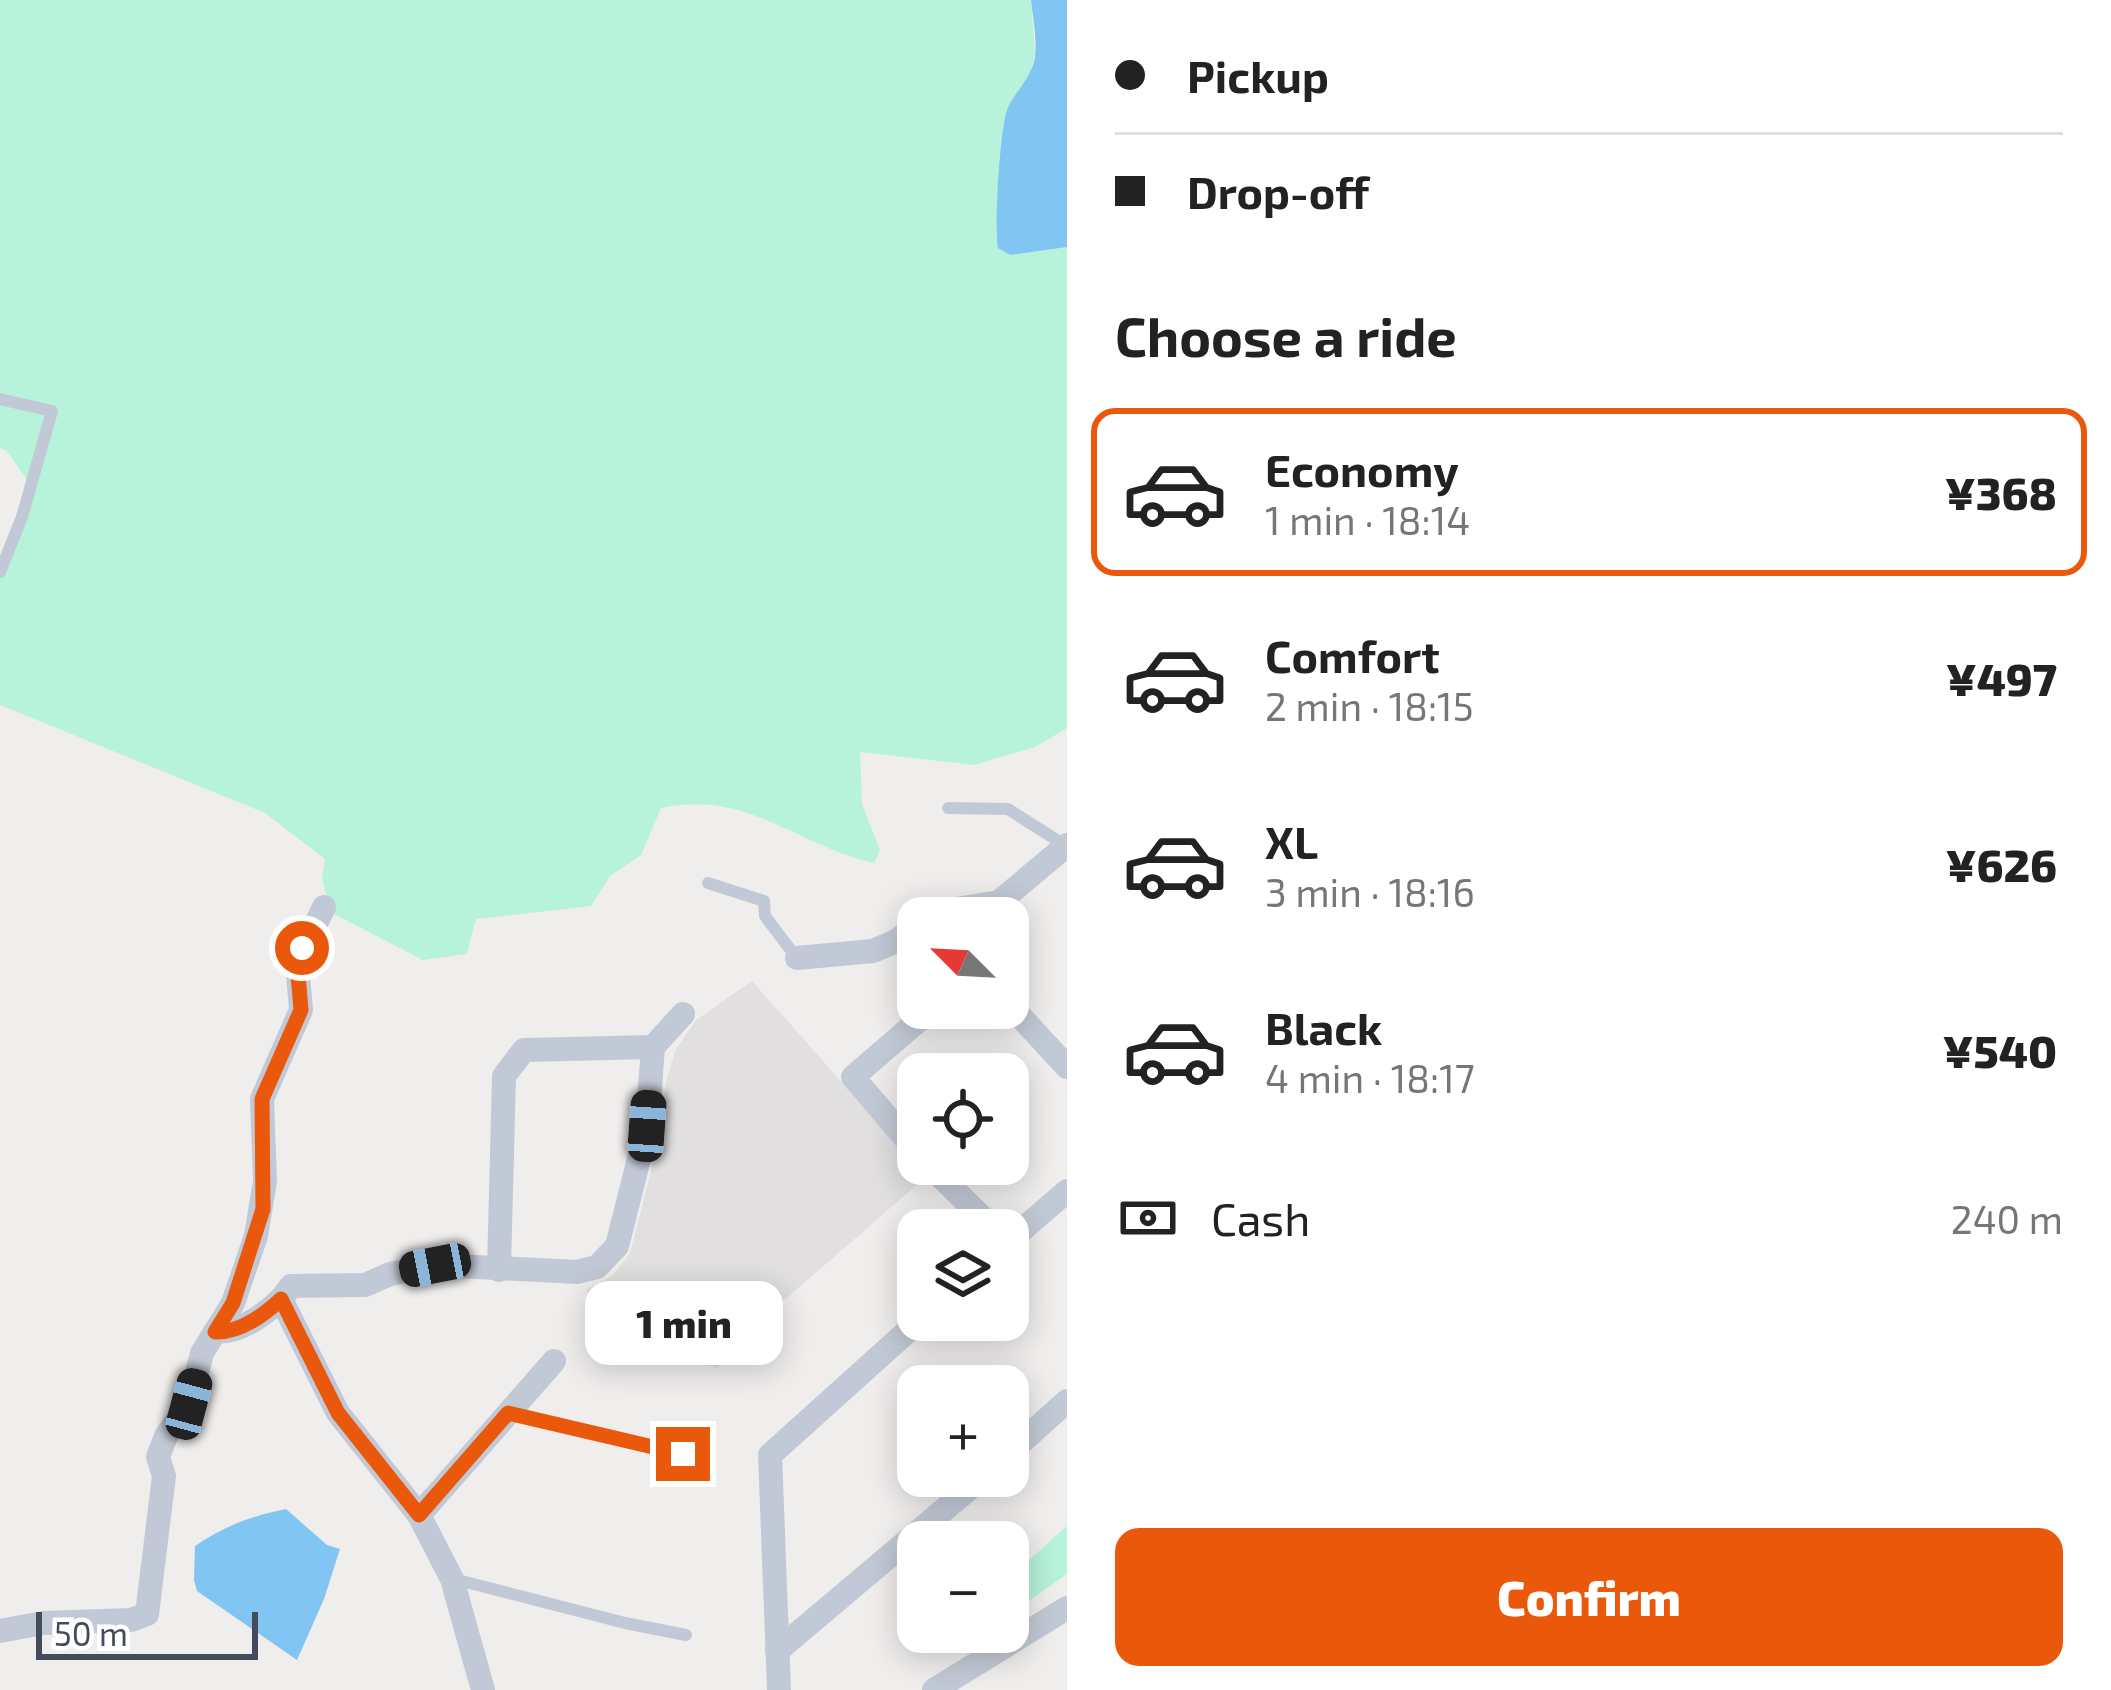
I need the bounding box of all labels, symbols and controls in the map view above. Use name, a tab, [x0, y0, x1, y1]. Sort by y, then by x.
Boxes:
text: Pickup	[1187, 48, 1329, 102]
text: Drop-off	[1187, 164, 1369, 218]
text: Choose a ride	[1115, 303, 1457, 368]
icon: car	[1121, 438, 1229, 546]
text: Economy	[1265, 442, 1459, 496]
text: ¥368	[1945, 465, 2057, 519]
text: 1 min · 18:14	[1265, 496, 1470, 543]
icon: car	[1121, 624, 1229, 732]
text: Comfort	[1265, 628, 1440, 682]
text: ¥497	[1946, 651, 2057, 705]
text: 2 min · 18:15	[1265, 682, 1474, 729]
icon: car	[1121, 810, 1229, 918]
text: XL	[1265, 814, 1318, 868]
text: ¥626	[1945, 837, 2057, 891]
text: 3 min · 18:16	[1265, 868, 1475, 915]
north arrow	[897, 897, 1029, 1029]
map controls	[897, 897, 1029, 1653]
route start	[275, 921, 329, 975]
icon: car	[1121, 996, 1229, 1104]
text: Black	[1265, 1000, 1382, 1054]
text: ¥540	[1942, 1023, 2057, 1077]
button: locate	[897, 1053, 1029, 1185]
text: 4 min · 18:17	[1265, 1054, 1475, 1101]
car	[627, 1089, 667, 1163]
icon: cash	[1115, 1185, 1181, 1251]
text: Cash	[1211, 1191, 1310, 1245]
text: 240 m	[1951, 1195, 2063, 1242]
button: layers	[897, 1209, 1029, 1341]
car	[396, 1240, 474, 1290]
callout: 1 min	[584, 1280, 782, 1364]
text: 1 min	[636, 1299, 732, 1346]
car	[162, 1365, 216, 1443]
button: +	[897, 1365, 1029, 1497]
route end	[656, 1427, 710, 1481]
button: −	[897, 1521, 1029, 1653]
button: Confirm	[1115, 1528, 2063, 1666]
scale bar	[36, 1606, 258, 1659]
text: 50 m	[54, 1613, 128, 1653]

